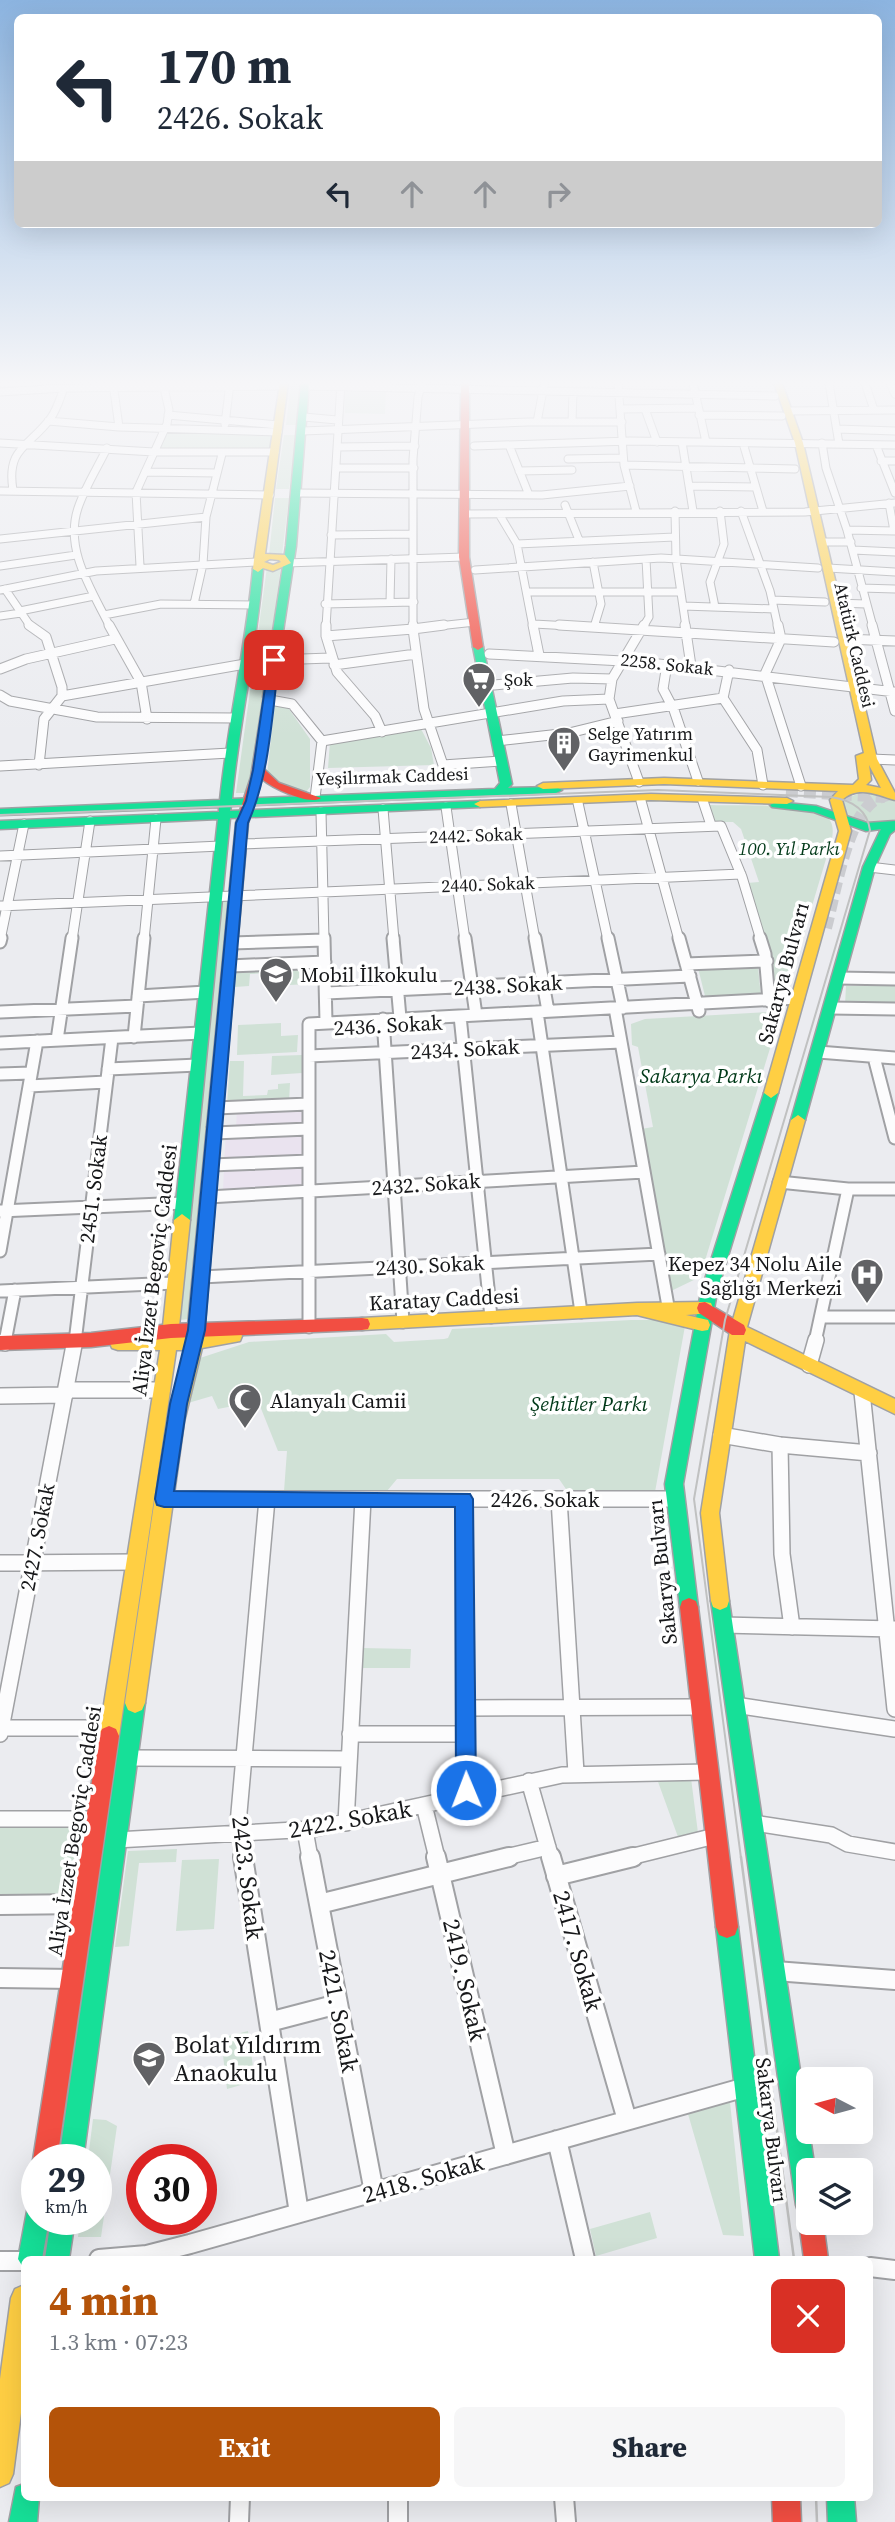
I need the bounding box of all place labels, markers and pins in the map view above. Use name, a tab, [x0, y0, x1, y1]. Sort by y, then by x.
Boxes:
pin	[244, 630, 304, 690]
supermarket icon: Şok	[460, 660, 498, 709]
place label: Şok	[504, 667, 533, 692]
place label: Selge Yatırım Gayrimenkul	[588, 721, 693, 767]
building icon: Selge Yatırım Gayrimenkul	[545, 724, 583, 773]
school or university icon: Mobil İlkokulu	[257, 955, 295, 1004]
place label: Mobil İlkokulu	[300, 960, 438, 989]
place label: Kepez 34 Nolu Aile Sağlığı Merkezi	[668, 1249, 842, 1302]
hospital icon: Kepez 34 Nolu Aile Sağlığı Merkezi	[848, 1256, 886, 1305]
mosque icon: Alanyalı Camii	[226, 1381, 264, 1430]
place label: Alanyalı Camii	[270, 1386, 406, 1415]
place label: Bolat Yıldırım Anaokulu	[174, 2028, 321, 2089]
school or university icon: Bolat Yıldırım Anaokulu	[130, 2039, 168, 2088]

